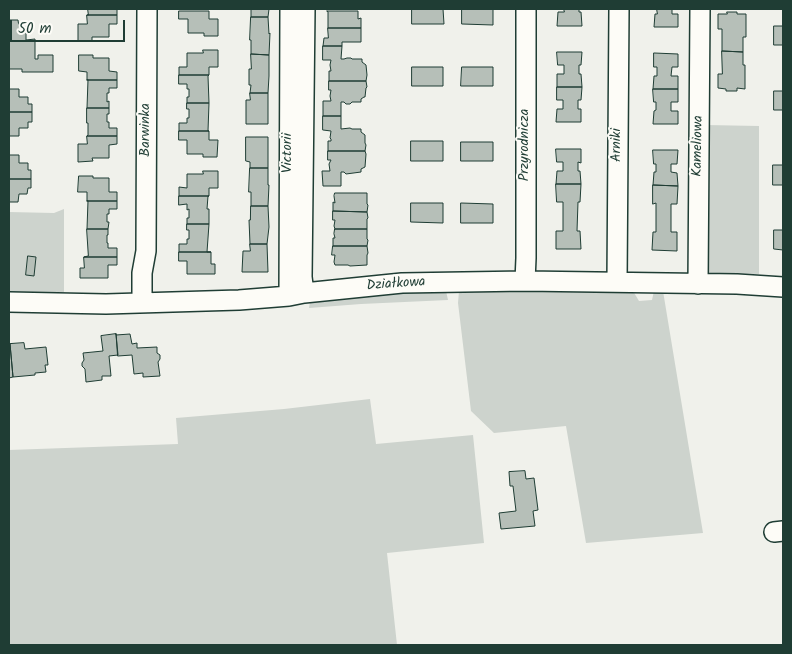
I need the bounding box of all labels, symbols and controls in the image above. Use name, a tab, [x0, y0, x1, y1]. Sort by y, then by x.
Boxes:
scale bar	[12, 10, 128, 42]
text: 50 m	[18, 17, 52, 41]
street label: Barwinka	[139, 103, 155, 157]
street label: Przyrodnicza	[518, 109, 534, 181]
street label: Kameliowa	[690, 115, 708, 177]
street label: Arniki	[610, 128, 626, 162]
street label: Victorii	[281, 133, 297, 173]
street label: Działkowa	[366, 275, 426, 295]

